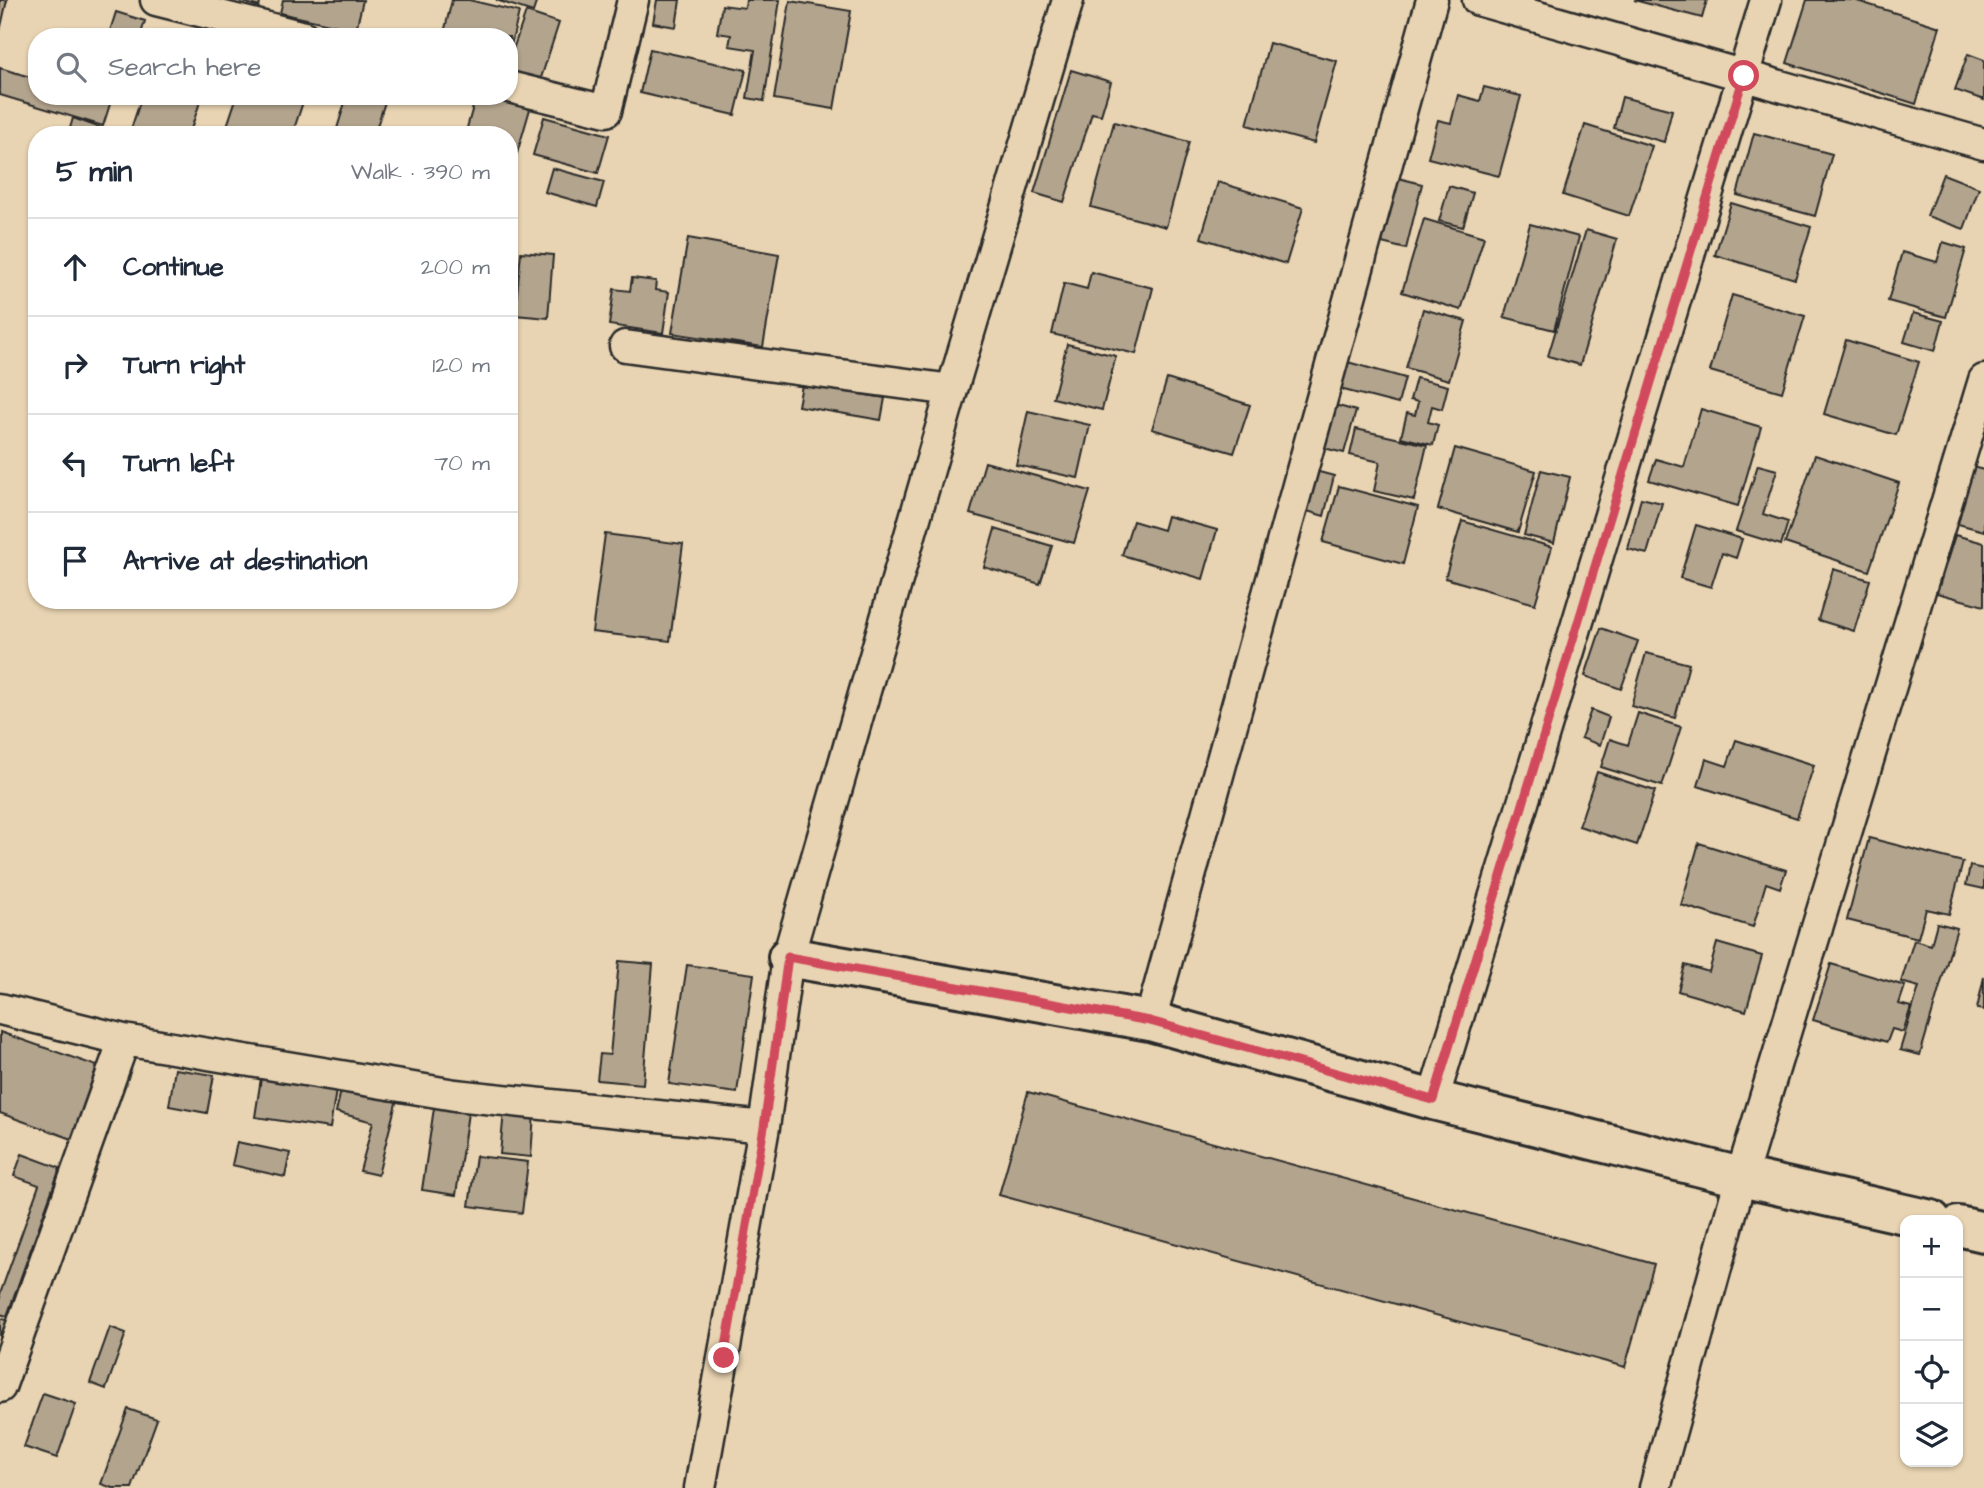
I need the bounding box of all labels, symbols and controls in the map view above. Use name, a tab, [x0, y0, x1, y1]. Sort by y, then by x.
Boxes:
search box	[28, 28, 518, 105]
icon: search	[52, 48, 90, 86]
text: Search here	[108, 49, 261, 85]
route start	[1728, 60, 1759, 91]
text: 5 min	[56, 151, 132, 193]
text: Walk · 390 m	[351, 156, 490, 188]
icon: ahead	[56, 248, 94, 286]
text: Continue	[123, 249, 224, 285]
text: 200 m	[421, 251, 490, 283]
icon: right	[56, 346, 94, 384]
text: Turn right	[123, 347, 245, 383]
text: 120 m	[432, 349, 490, 381]
icon: left	[56, 444, 94, 482]
text: Turn left	[123, 445, 234, 481]
text: 70 m	[434, 447, 490, 479]
icon: arrive	[56, 542, 94, 580]
text: Arrive at destination	[123, 543, 368, 579]
map controls	[1900, 1215, 1963, 1467]
button: +	[1900, 1215, 1963, 1278]
button: −	[1900, 1278, 1963, 1341]
button: locate	[1900, 1341, 1963, 1404]
route end	[708, 1342, 739, 1373]
button: layers	[1900, 1404, 1963, 1467]

